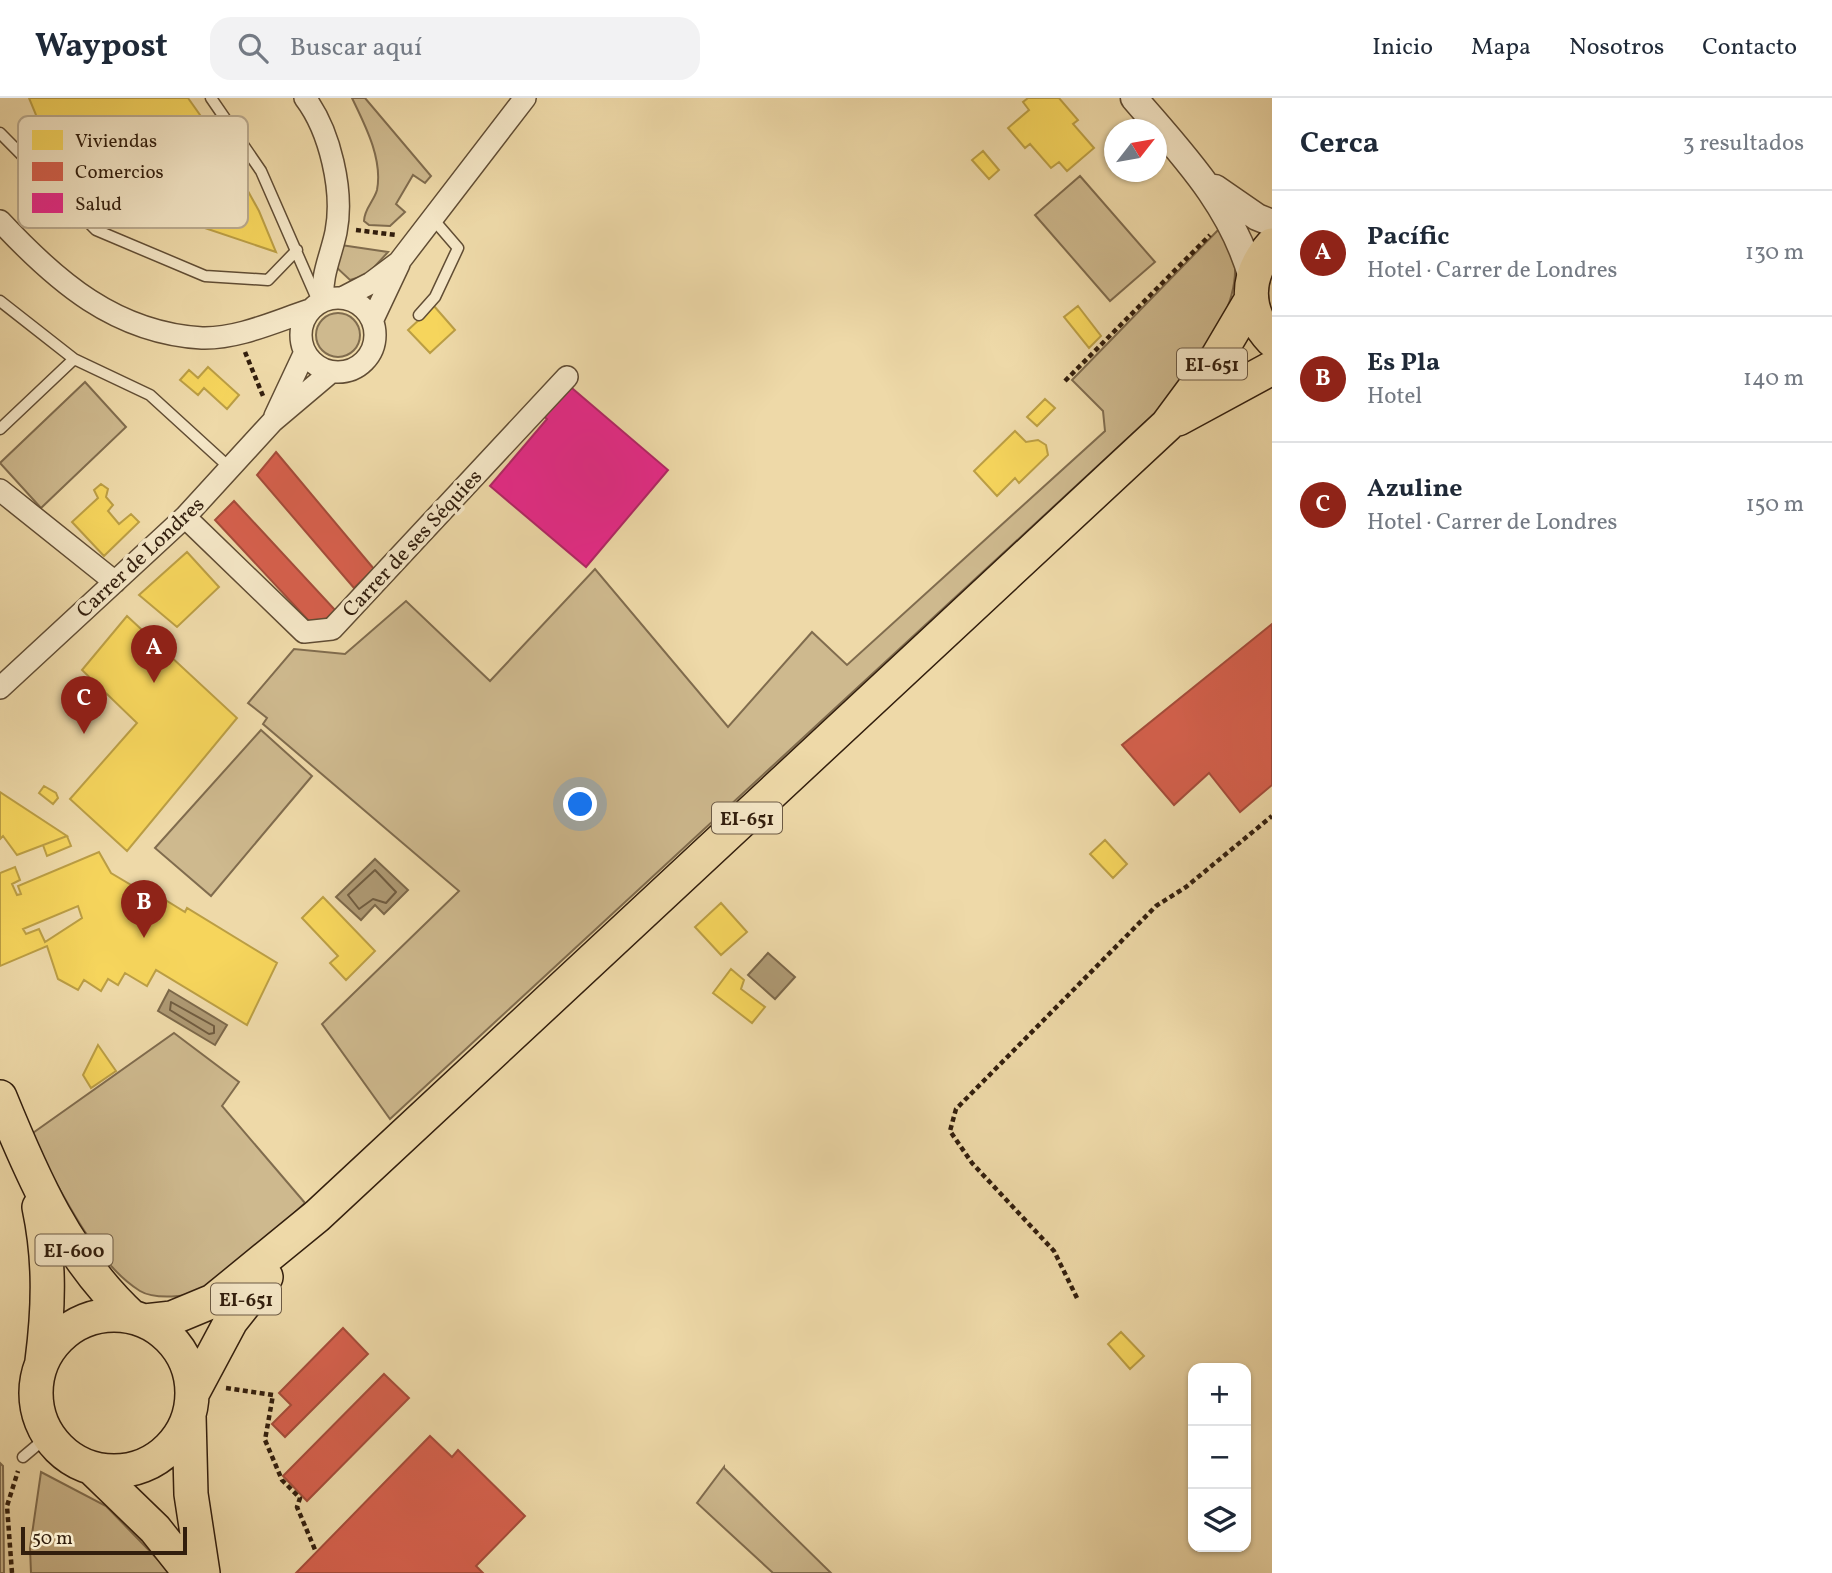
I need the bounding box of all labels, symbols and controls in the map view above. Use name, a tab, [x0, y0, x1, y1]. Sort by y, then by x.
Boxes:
search box	[210, 17, 700, 80]
text: Waypost	[35, 25, 168, 71]
icon: search	[234, 29, 272, 67]
text: Buscar aquí	[290, 30, 422, 66]
text: Inicio	[1372, 31, 1433, 65]
text: Mapa	[1471, 31, 1531, 65]
text: Nosotros	[1569, 31, 1664, 65]
text: Contacto	[1702, 31, 1797, 65]
legend	[18, 116, 248, 228]
north arrow	[1104, 119, 1167, 182]
text: Cerca	[1300, 123, 1379, 165]
text: 3 resultados	[1683, 128, 1804, 160]
text: Viviendas	[75, 129, 157, 155]
text: Comercios	[75, 160, 164, 186]
text: Salud	[75, 192, 122, 218]
text: Pacífic	[1367, 219, 1449, 255]
text: A	[1315, 237, 1331, 269]
text: 130 m	[1745, 237, 1804, 269]
text: Hotel · Carrer de Londres	[1367, 255, 1617, 287]
text: Es Pla	[1367, 345, 1440, 381]
road number: EI-651	[1177, 348, 1247, 380]
text: B	[1315, 363, 1331, 395]
text: 140 m	[1743, 363, 1804, 395]
text: Hotel	[1367, 381, 1422, 413]
street label: Carrer de ses Séquies	[337, 464, 490, 624]
text: Azuline	[1367, 471, 1463, 507]
text: C	[1316, 489, 1330, 521]
text: 150 m	[1746, 489, 1804, 521]
street label: Carrer de Londres	[71, 491, 212, 625]
text: Hotel · Carrer de Londres	[1367, 507, 1617, 539]
pin: A	[131, 625, 177, 683]
pin: C	[61, 676, 107, 734]
your location	[563, 787, 597, 821]
road number: EI-651	[712, 803, 782, 834]
pin: B	[121, 880, 167, 938]
road number: EI-600	[36, 1234, 112, 1266]
road number: EI-651	[211, 1284, 281, 1315]
map controls	[1188, 1363, 1251, 1552]
button: +	[1188, 1363, 1251, 1426]
button: −	[1188, 1426, 1251, 1489]
button: layers	[1188, 1489, 1251, 1552]
scale bar	[21, 1524, 187, 1556]
text: 50 m	[32, 1526, 73, 1552]

